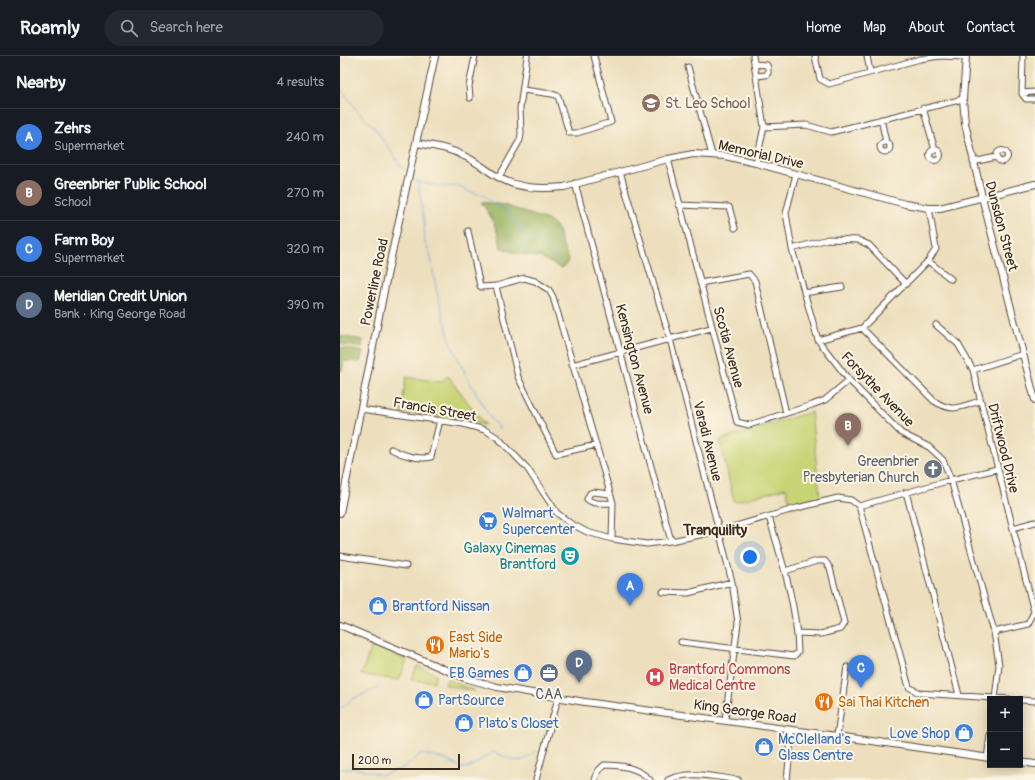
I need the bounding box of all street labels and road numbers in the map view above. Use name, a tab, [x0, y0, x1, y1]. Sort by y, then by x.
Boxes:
street label: Memorial Drive	[717, 136, 805, 173]
street label: Dunsdon Street	[981, 179, 1022, 273]
street label: Powerline Road	[357, 237, 392, 327]
street label: Kensington Avenue	[612, 302, 657, 416]
street label: Scotia Avenue	[709, 305, 748, 390]
street label: Forsythe Avenue	[838, 348, 918, 430]
street label: Francis Street	[392, 394, 478, 425]
street label: Varadi Avenue	[689, 399, 726, 483]
street label: Driftwood Drive	[984, 401, 1023, 495]
street label: King George Road	[693, 696, 797, 727]

